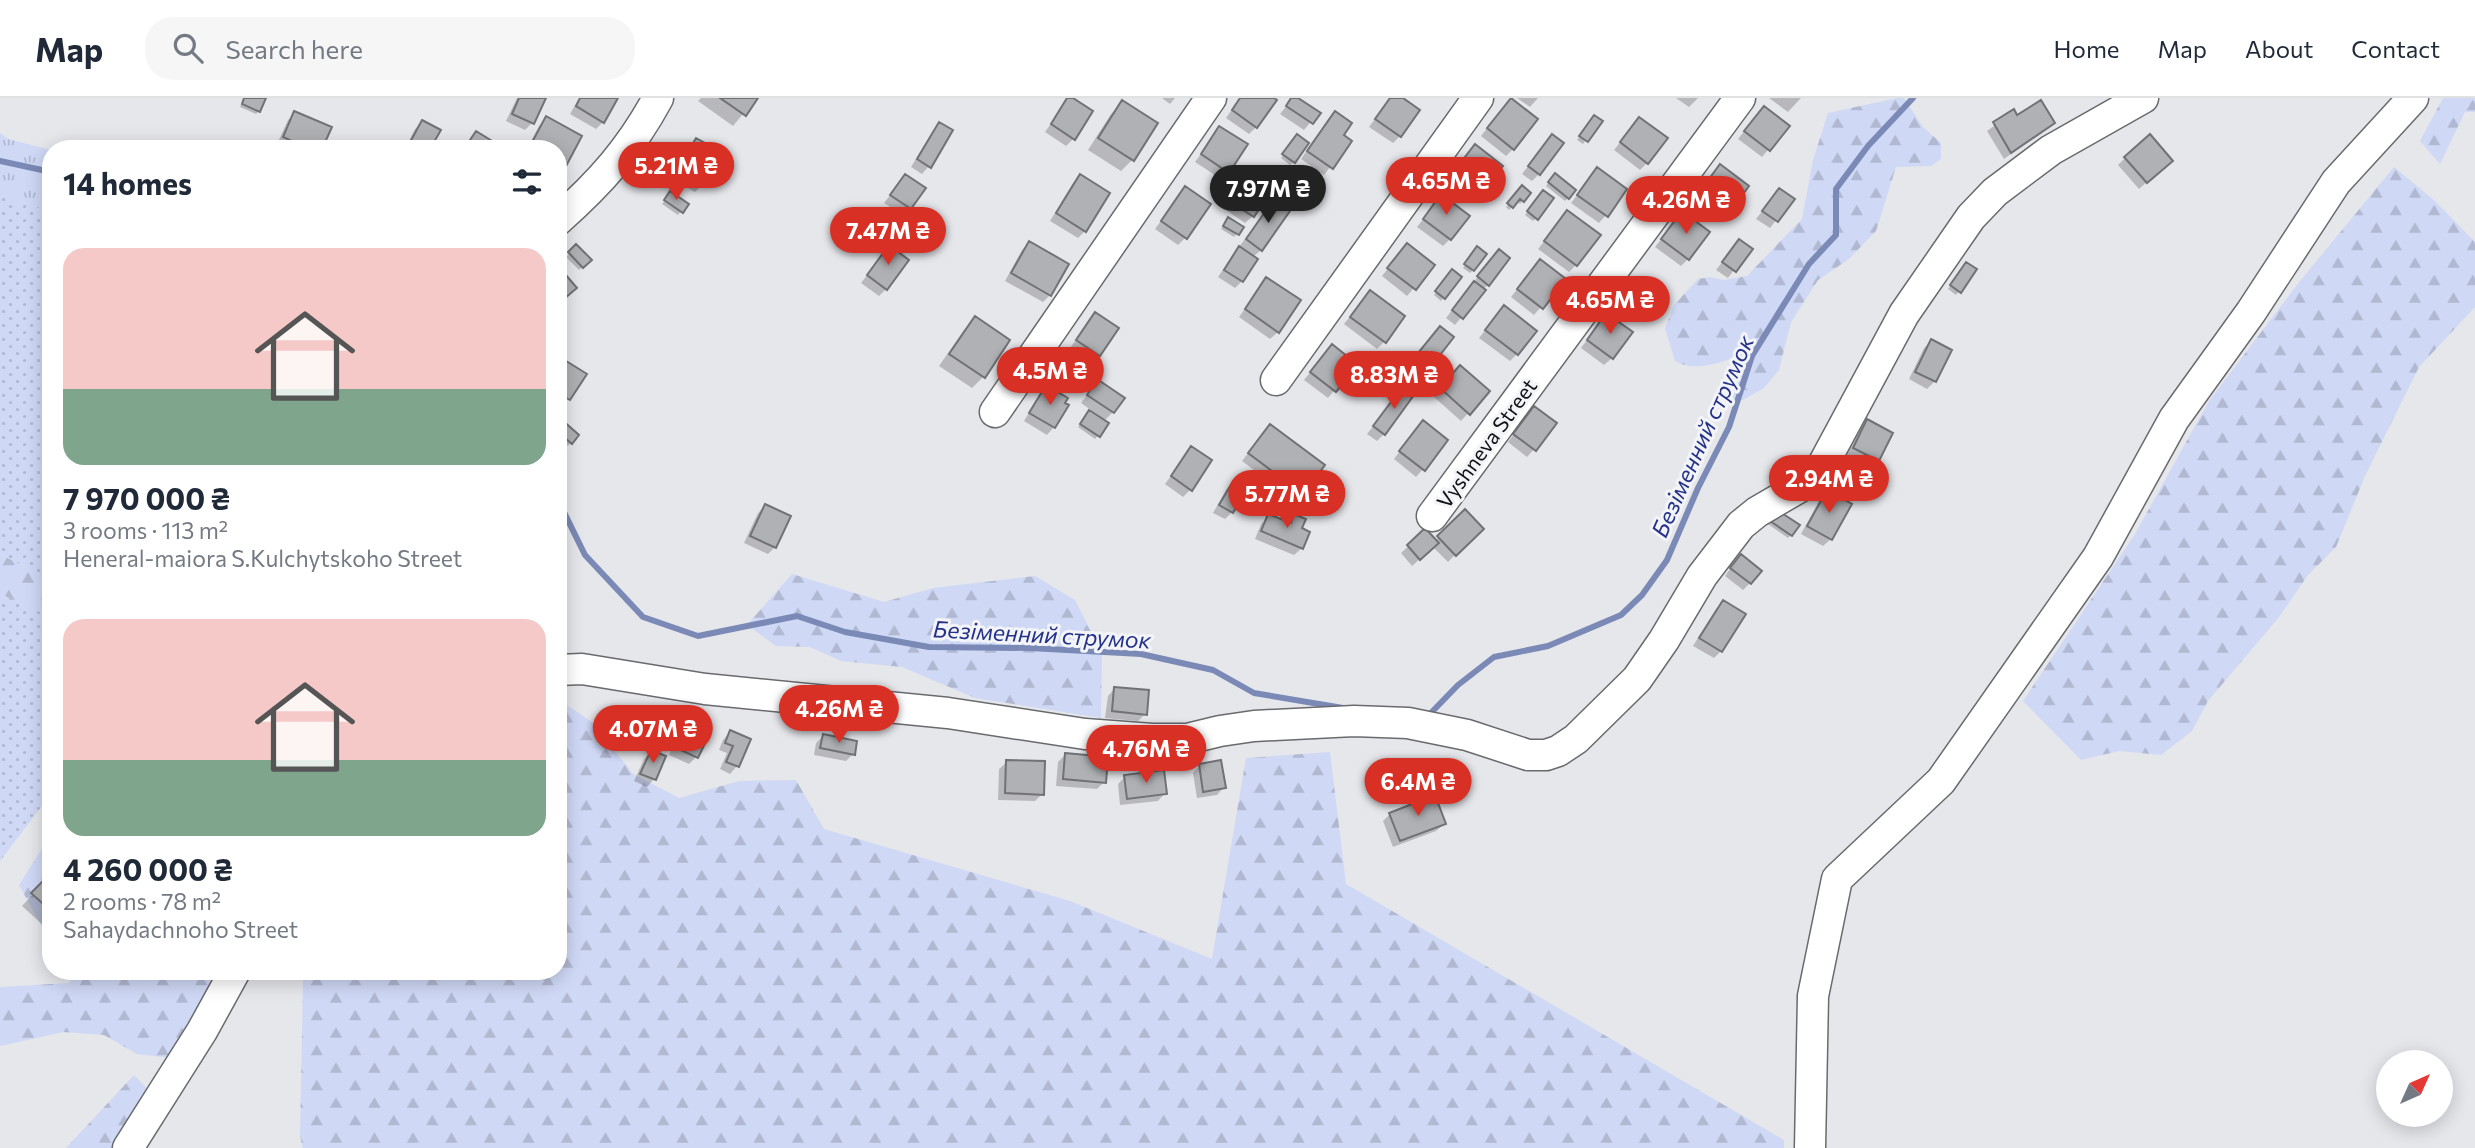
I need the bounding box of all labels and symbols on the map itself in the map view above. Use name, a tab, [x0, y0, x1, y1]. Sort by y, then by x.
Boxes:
pin: 5.21M ₴	[611, 142, 741, 202]
pin: 4.65M ₴	[1381, 158, 1511, 217]
pin: 7.97M ₴	[1203, 166, 1333, 225]
pin: 4.26M ₴	[1621, 176, 1751, 236]
pin: 7.47M ₴	[823, 208, 953, 267]
pin: 4.65M ₴	[1545, 276, 1675, 336]
water label: Безіменний струмок	[1645, 330, 1759, 541]
pin: 4.5M ₴	[993, 348, 1107, 407]
pin: 8.83M ₴	[1329, 352, 1459, 411]
street label: Vyshneva Street	[1431, 373, 1541, 513]
pin: 2.94M ₴	[1764, 456, 1894, 515]
pin: 5.77M ₴	[1222, 470, 1352, 530]
water label: Безіменний струмок	[932, 614, 1152, 654]
pin: 4.26M ₴	[774, 686, 904, 745]
pin: 4.07M ₴	[588, 706, 718, 765]
pin: 4.76M ₴	[1081, 726, 1211, 785]
pin: 6.4M ₴	[1361, 758, 1475, 818]
north arrow	[2376, 1050, 2454, 1127]

